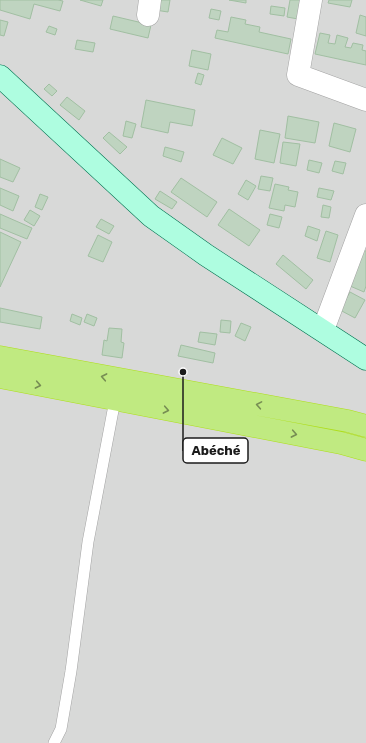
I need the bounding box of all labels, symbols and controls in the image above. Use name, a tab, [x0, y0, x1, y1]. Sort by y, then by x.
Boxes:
one-way arrow	[101, 373, 107, 381]
one-way arrow	[35, 380, 41, 388]
one-way arrow	[256, 401, 262, 410]
one-way arrow	[163, 405, 169, 413]
one-way arrow	[290, 429, 297, 438]
callout: Abéché	[183, 438, 248, 463]
text: Abéché	[191, 443, 241, 458]

